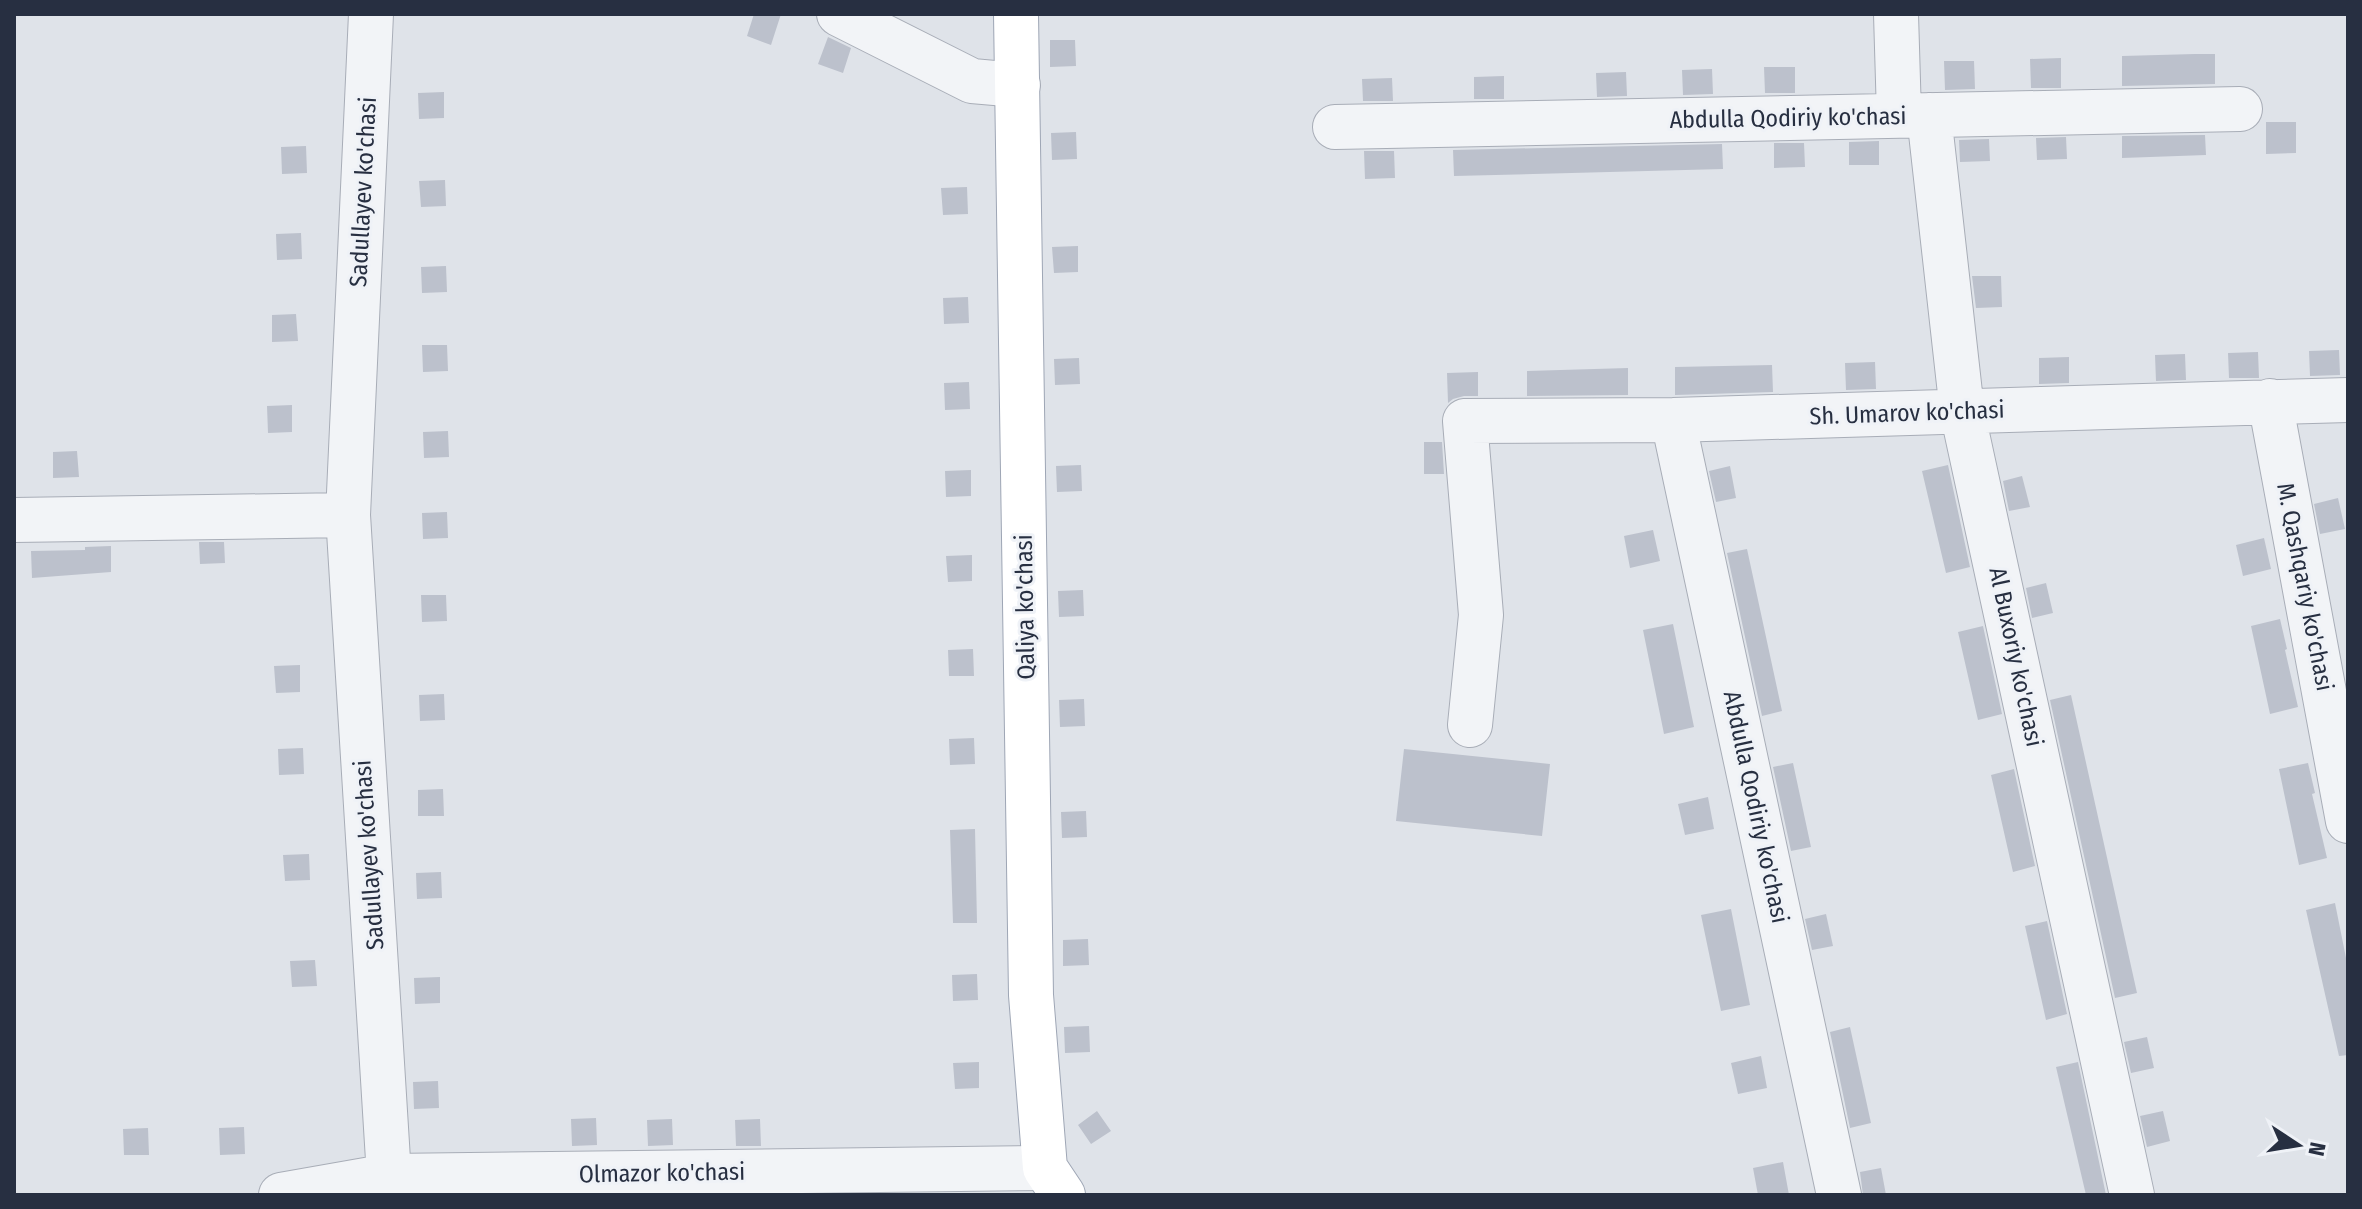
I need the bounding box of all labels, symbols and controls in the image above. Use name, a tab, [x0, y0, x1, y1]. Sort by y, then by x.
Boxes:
street label: Sadullayev ko'chasi	[344, 96, 382, 288]
street label: Abdulla Qodiriy ko'chasi	[1669, 102, 1907, 134]
street label: Sh. Umarov ko'chasi	[1809, 396, 2005, 430]
street label: M. Qashqariy ko'chasi	[2271, 481, 2339, 693]
street label: Qaliya ko'chasi	[1010, 534, 1040, 680]
street label: Al Buxoriy ko'chasi	[1983, 565, 2049, 749]
street label: Abdulla Qodiriy ko'chasi	[1718, 688, 1794, 926]
street label: Sadullayev ko'chasi	[348, 759, 390, 951]
north arrow	[2258, 1105, 2338, 1185]
text: N	[2302, 1140, 2332, 1158]
street label: Olmazor ko'chasi	[579, 1158, 745, 1188]

